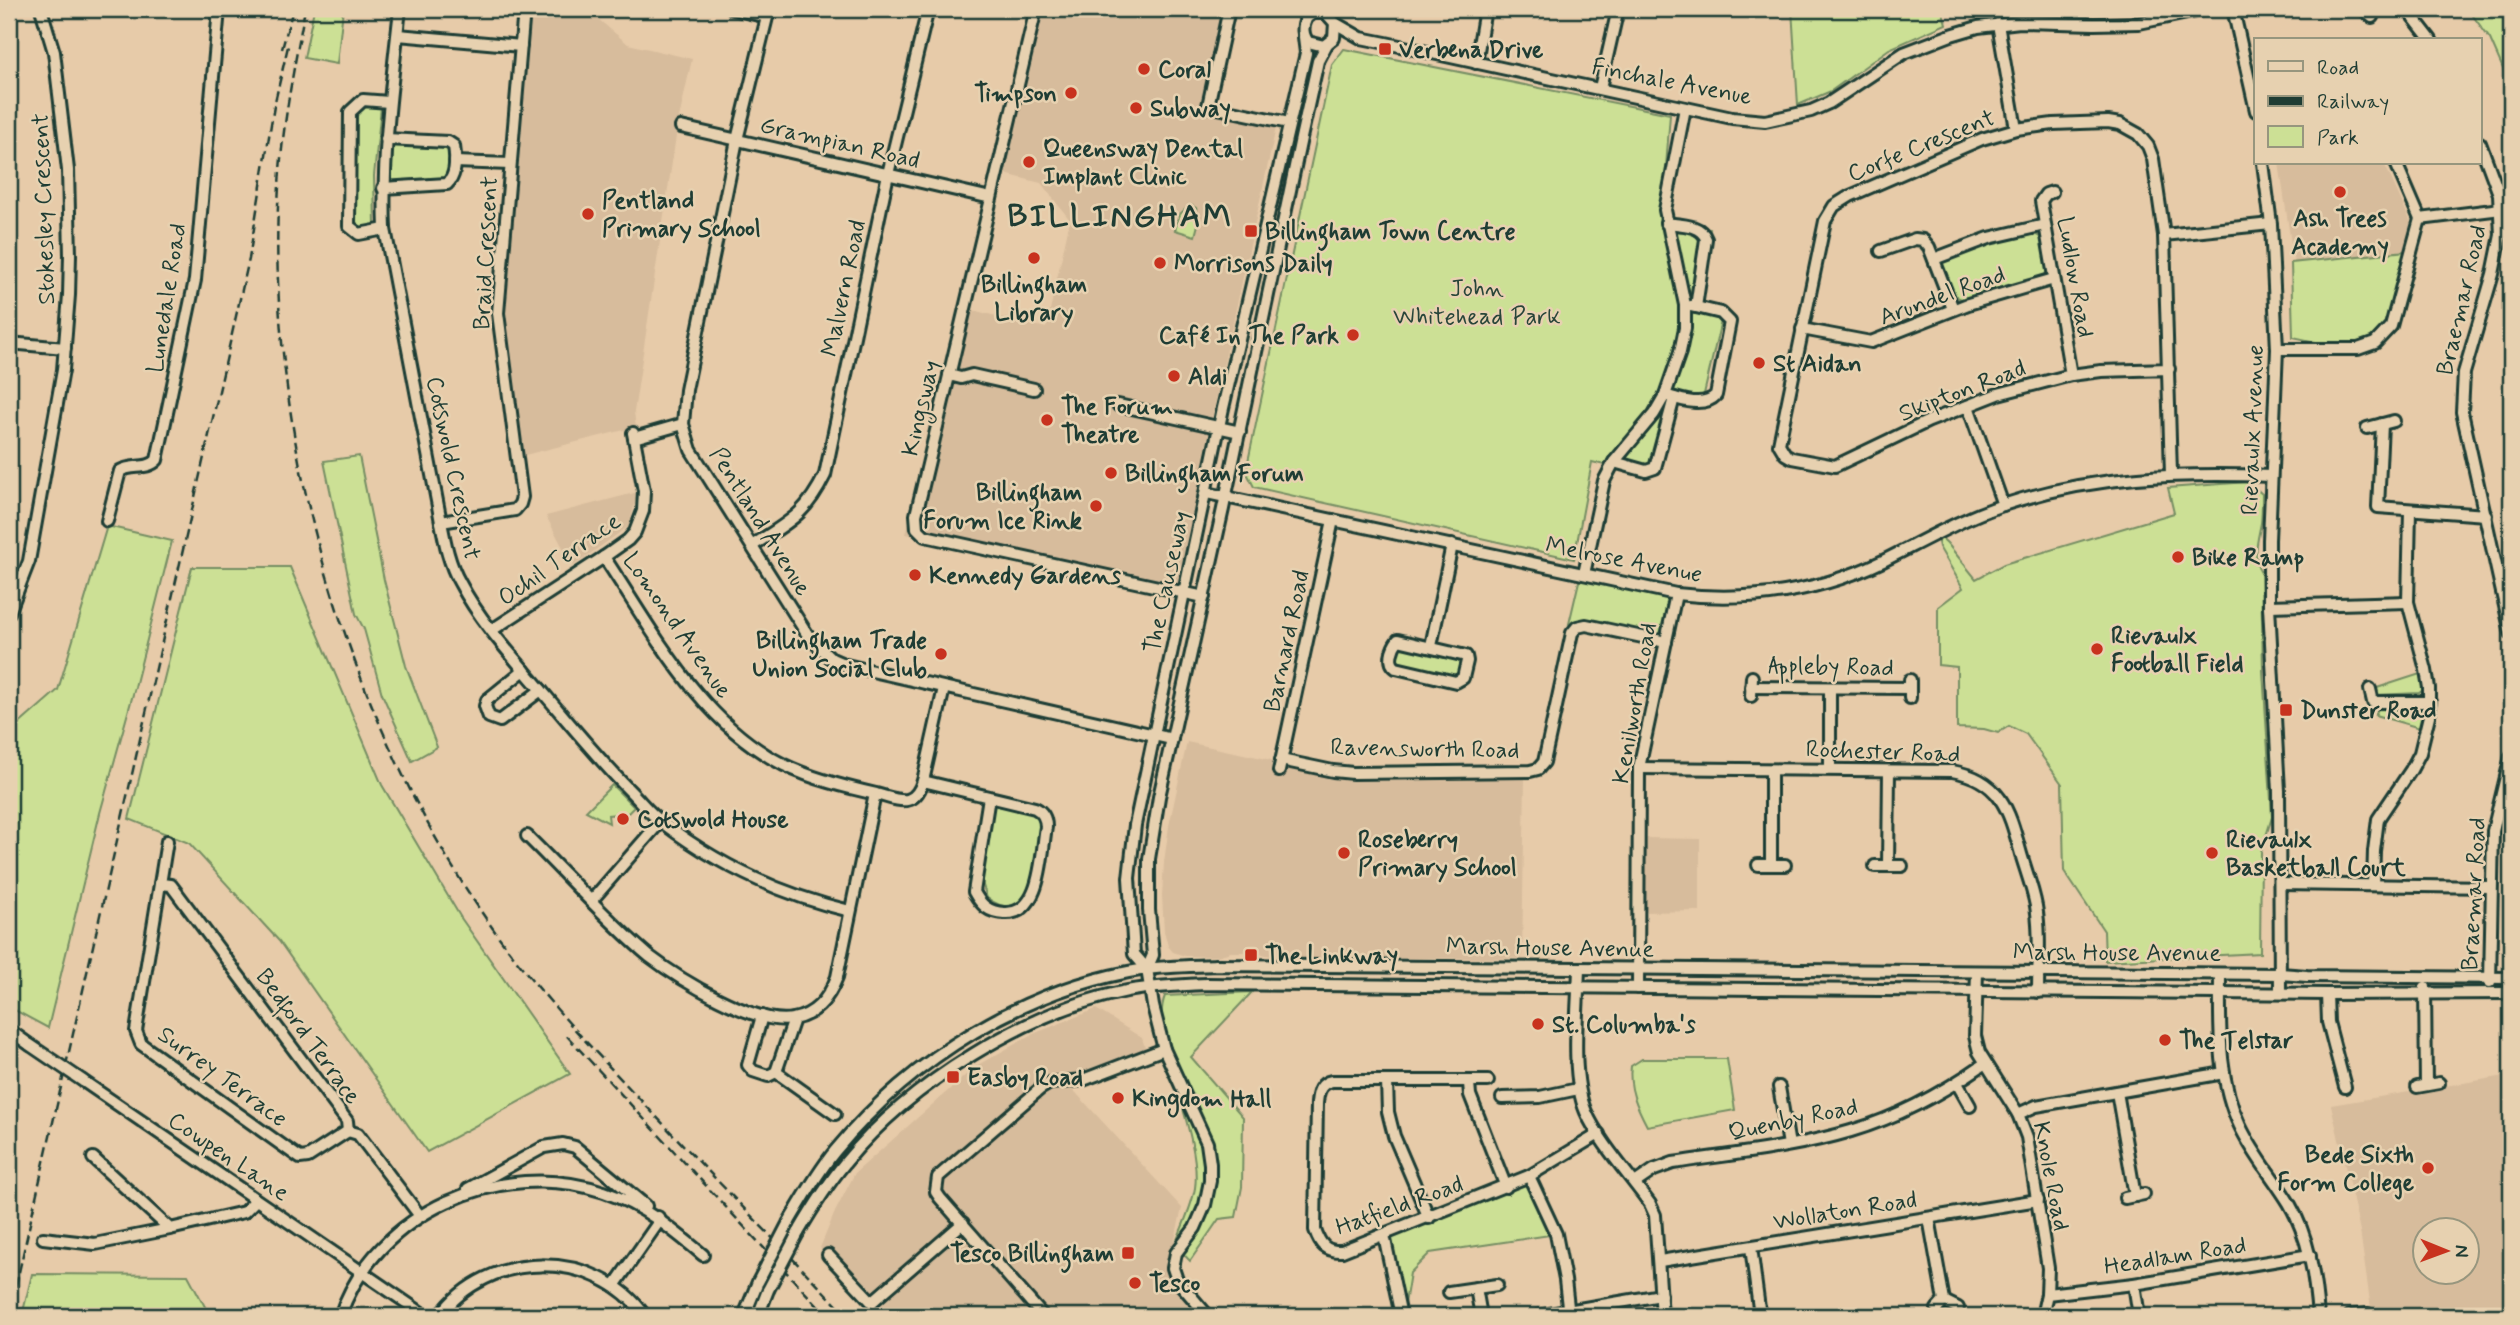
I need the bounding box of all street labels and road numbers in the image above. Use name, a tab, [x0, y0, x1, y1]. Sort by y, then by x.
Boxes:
street label: Finchale Avenue	[1589, 52, 1754, 113]
street label: Corfe Crescent	[1843, 103, 2000, 190]
street label: Grampian Road	[757, 110, 923, 177]
street label: Stokesley Crescent	[26, 113, 63, 305]
street label: Braid Crescent	[467, 175, 506, 331]
street label: Ludlow Road	[2049, 214, 2100, 340]
street label: Malvern Road	[815, 217, 874, 360]
street label: Lunedale Road	[140, 221, 195, 375]
street label: Braemar Road	[2430, 222, 2495, 379]
street label: Arundel Road	[1875, 259, 2010, 334]
street label: Rievaulx Avenue	[2235, 344, 2272, 516]
street label: Skipton Road	[1895, 353, 2030, 430]
street label: Kingsway	[895, 358, 949, 460]
street label: Cotswold Crescent	[418, 374, 487, 563]
street label: Pentland Avenue	[702, 442, 818, 602]
street label: Ochil Terrace	[492, 506, 627, 614]
street label: The Causeway	[1137, 508, 1198, 656]
street label: Melrose Avenue	[1543, 530, 1705, 591]
street label: Lomond Avenue	[615, 547, 739, 705]
street label: Barnard Road	[1257, 567, 1318, 715]
street label: Kenilworth Road	[1606, 620, 1665, 786]
street label: Appleby Road	[1768, 651, 1894, 687]
street label: Ravensworth Road	[1330, 732, 1520, 767]
street label: Rochester Road	[1805, 734, 1961, 771]
street label: Braemar Road	[2455, 817, 2494, 971]
street label: Marsh House Avenue	[1446, 931, 1655, 966]
street label: Marsh House Avenue	[2013, 938, 2221, 969]
street label: Bedford Terrace	[246, 963, 368, 1112]
street label: Surrey Terrace	[151, 1020, 293, 1135]
street label: Quenby Road	[1726, 1092, 1861, 1149]
street label: Cowpen Lane	[162, 1105, 295, 1209]
street label: Knole Road	[2025, 1119, 2076, 1233]
street label: Hatfield Road	[1331, 1169, 1468, 1244]
street label: Wollaton Road	[1771, 1185, 1919, 1238]
street label: Headlam Road	[2102, 1230, 2249, 1283]

